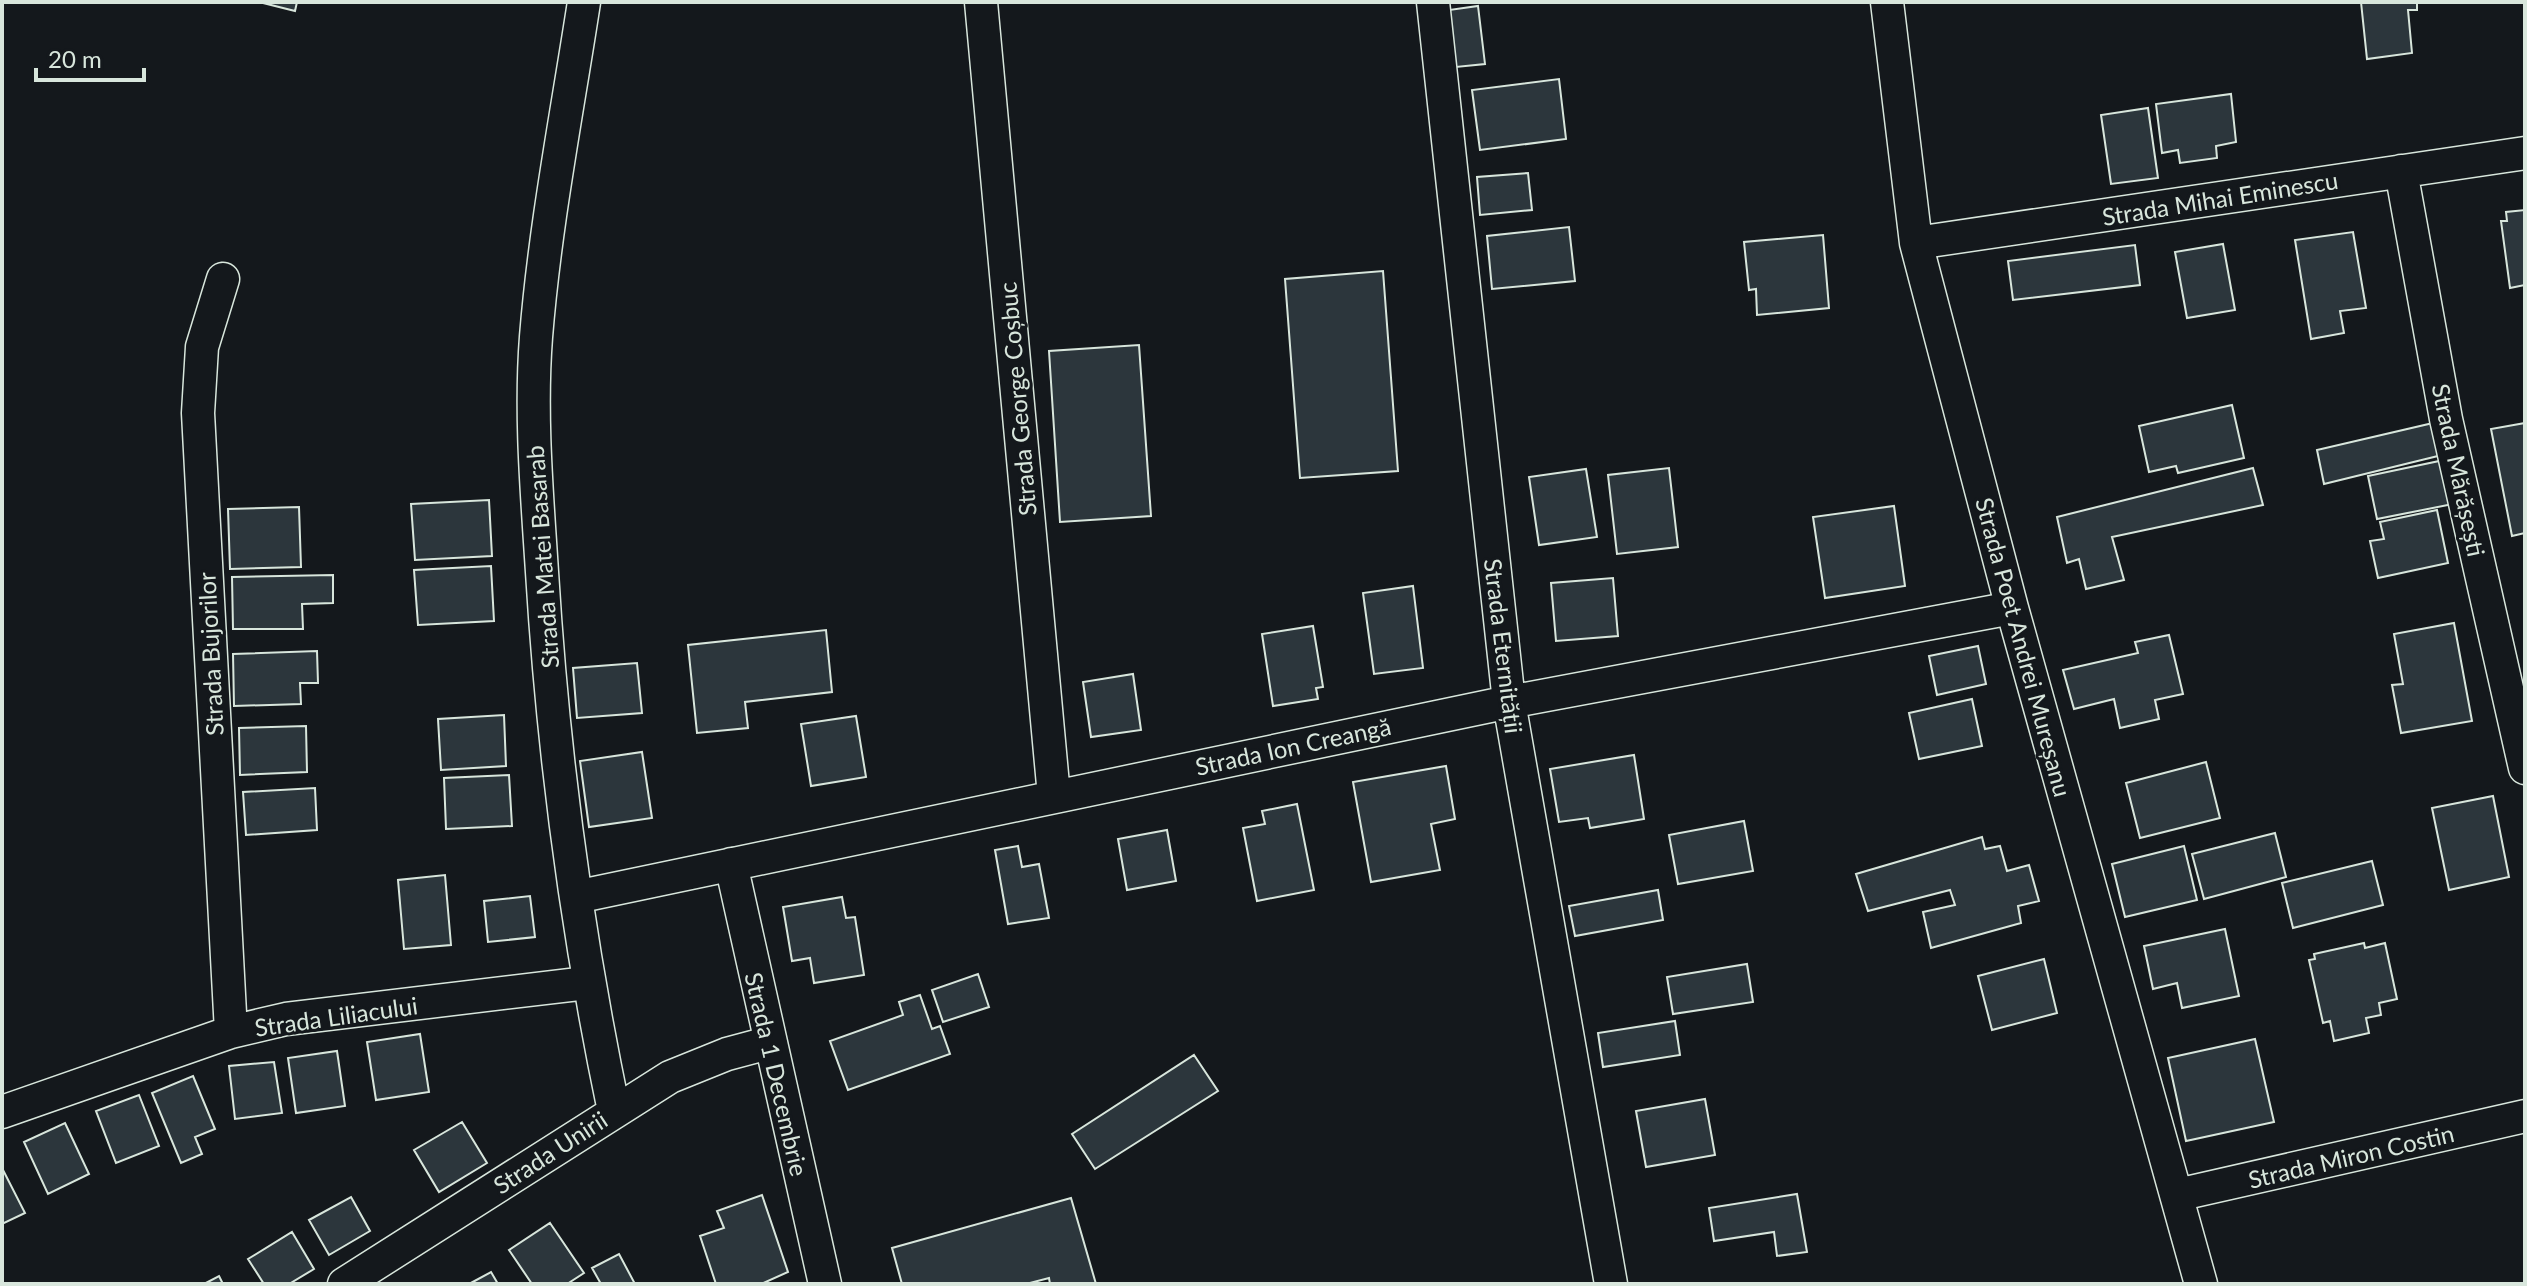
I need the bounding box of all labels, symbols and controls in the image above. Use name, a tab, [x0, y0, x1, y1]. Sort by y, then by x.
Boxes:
scale bar	[36, 32, 144, 82]
text: 20 m	[48, 44, 102, 73]
street label: Strada Mihai Eminescu	[2100, 165, 2340, 231]
street label: Strada George Coșbuc	[992, 281, 1042, 517]
street label: Strada Mărășești	[2427, 381, 2491, 559]
street label: Strada Matei Basarab	[520, 445, 564, 669]
street label: Strada Poet Andrei Mureșanu	[1970, 494, 2078, 800]
street label: Strada Eternității	[1479, 557, 1529, 735]
street label: Strada Bujorilor	[191, 571, 229, 736]
street label: Strada Ion Creangă	[1193, 711, 1393, 781]
street label: Strada 1 Decembrie	[739, 969, 815, 1179]
street label: Strada Liliacului	[253, 990, 419, 1042]
street label: Strada Unirii	[488, 1104, 612, 1200]
street label: Strada Miron Costin	[2245, 1118, 2457, 1194]

